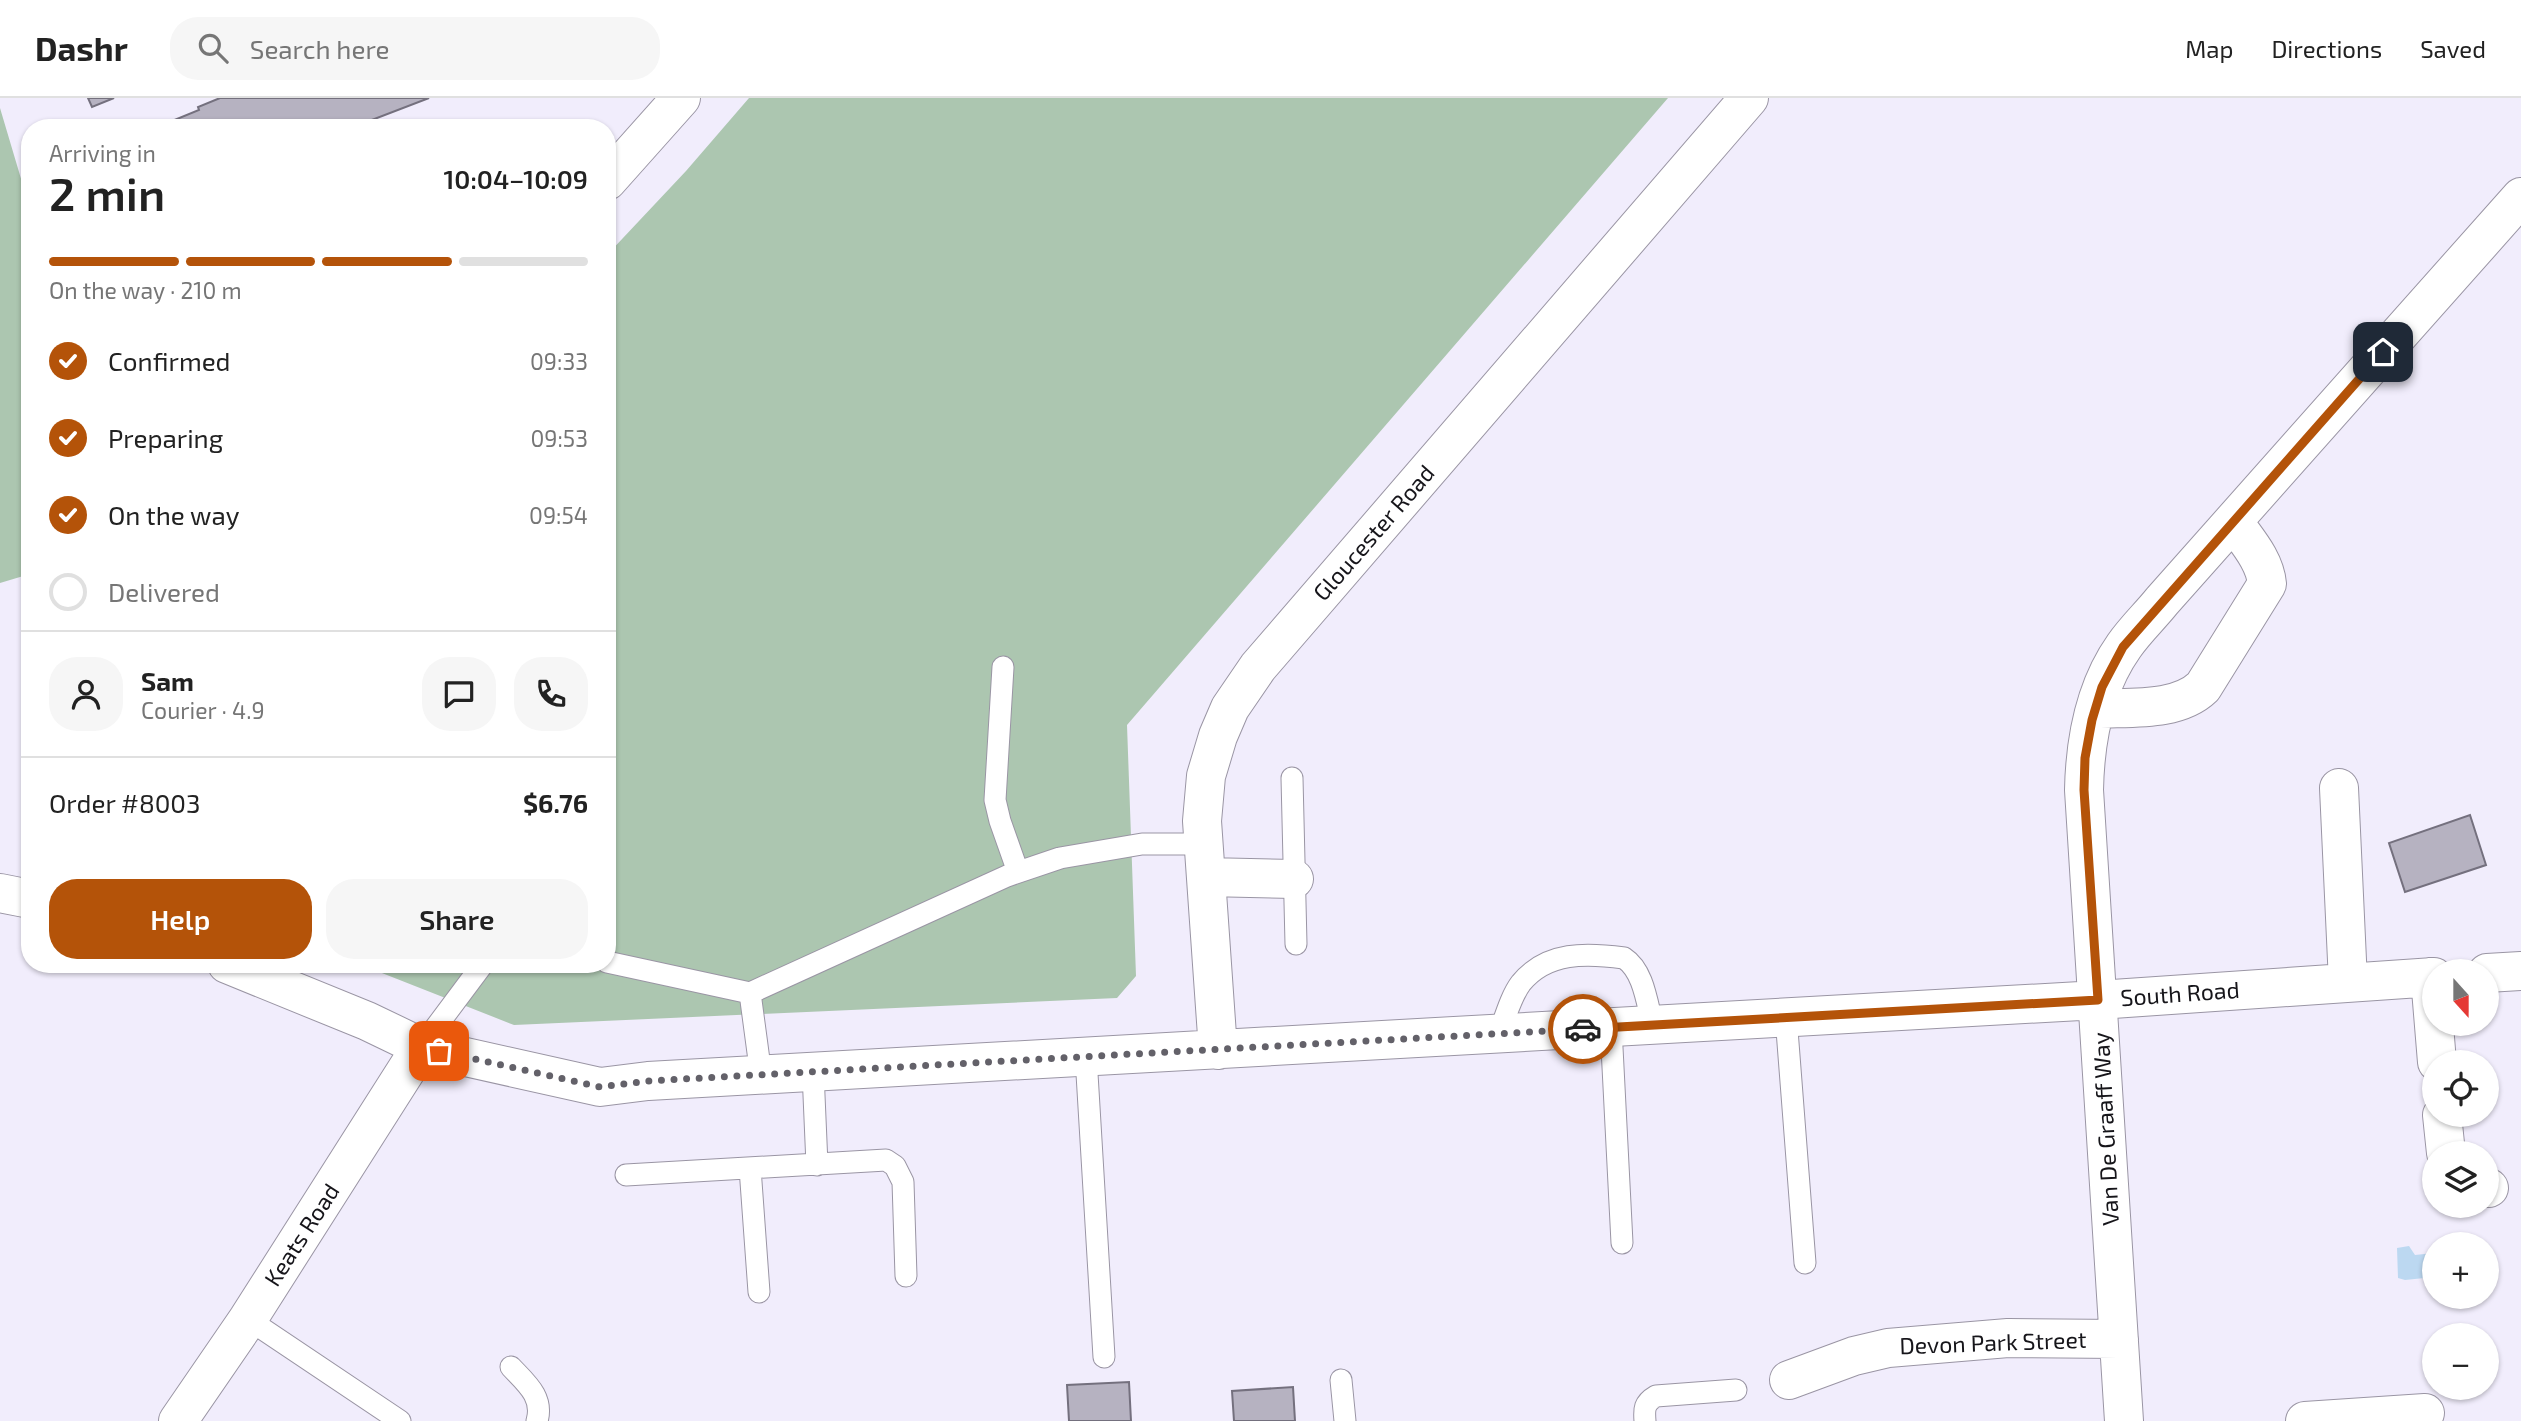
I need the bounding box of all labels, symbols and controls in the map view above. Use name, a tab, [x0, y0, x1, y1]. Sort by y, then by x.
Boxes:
search box	[170, 17, 660, 80]
text: Dashr	[35, 28, 128, 68]
icon: search	[194, 29, 232, 67]
text: Search here	[250, 33, 389, 64]
text: Map	[2185, 34, 2233, 63]
text: Directions	[2271, 34, 2382, 63]
text: Saved	[2420, 34, 2486, 63]
text: Arriving in	[49, 139, 156, 167]
text: 10:04–10:09	[443, 163, 588, 194]
text: 2 min	[49, 165, 165, 220]
text: On the way · 210 m	[49, 276, 242, 304]
pin	[2353, 322, 2413, 382]
icon: home	[2364, 333, 2402, 371]
icon: check	[49, 342, 87, 380]
text: Confirmed	[108, 345, 231, 376]
text: 09:33	[530, 347, 588, 375]
icon: check	[49, 419, 87, 457]
text: Preparing	[108, 422, 223, 453]
text: 09:53	[530, 424, 588, 452]
street label: Gloucester Road	[1307, 459, 1440, 606]
icon: check	[49, 496, 87, 534]
text: On the way	[108, 499, 239, 530]
text: 09:54	[529, 501, 588, 529]
text: Delivered	[108, 576, 220, 607]
button: person	[49, 657, 123, 731]
button: chat	[422, 657, 496, 731]
button: phone	[514, 657, 588, 731]
text: Sam	[141, 665, 194, 696]
text: Courier · 4.9	[141, 696, 265, 724]
text: Order #8003	[49, 787, 200, 818]
text: $6.76	[523, 787, 588, 818]
button: Help	[49, 879, 312, 959]
button: Share	[326, 879, 588, 959]
north arrow	[2422, 959, 2499, 1036]
map controls	[2422, 959, 2499, 1400]
street label: South Road	[2119, 975, 2240, 1011]
courier	[1548, 994, 1618, 1064]
icon: car	[1564, 1010, 1602, 1048]
pin	[409, 1021, 469, 1081]
icon: bag	[420, 1032, 458, 1070]
street label: Van De Graaff Way	[2086, 1032, 2124, 1226]
button: locate	[2422, 1050, 2499, 1127]
button: layers	[2422, 1141, 2499, 1218]
street label: Keats Road	[258, 1178, 345, 1291]
button: +	[2422, 1232, 2499, 1309]
button: −	[2422, 1323, 2499, 1400]
street label: Devon Park Street	[1899, 1325, 2087, 1359]

